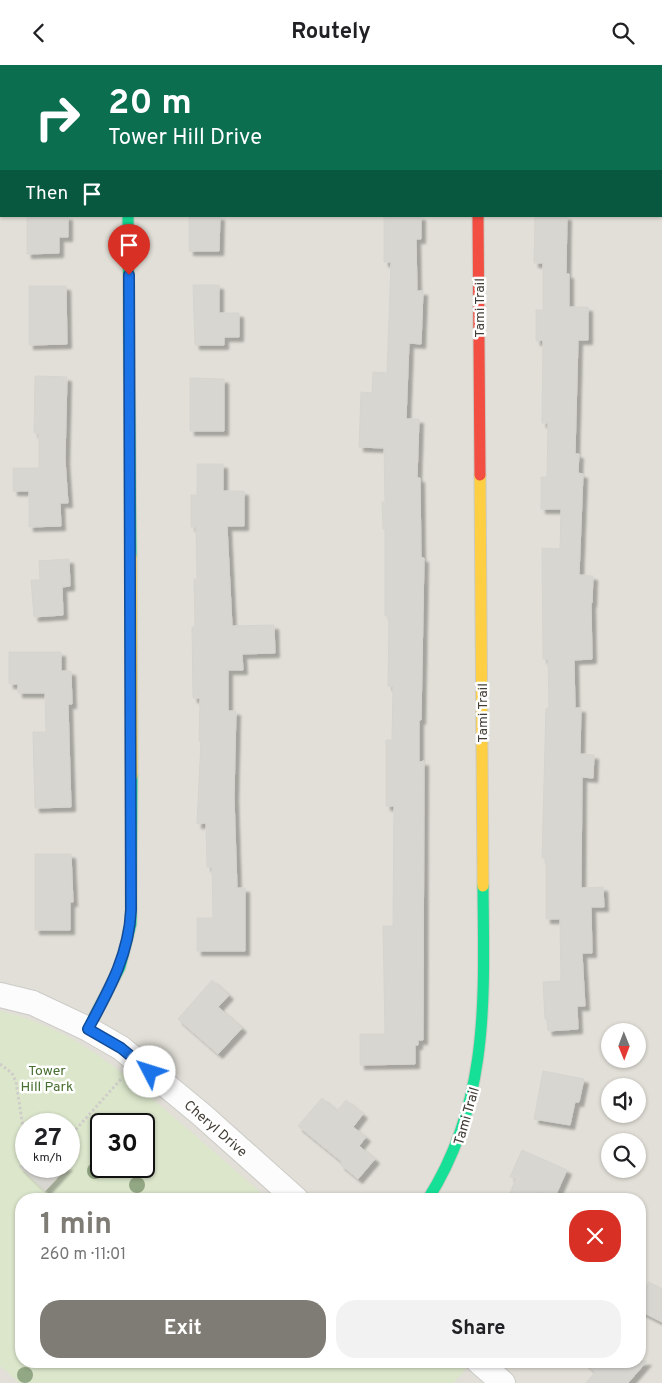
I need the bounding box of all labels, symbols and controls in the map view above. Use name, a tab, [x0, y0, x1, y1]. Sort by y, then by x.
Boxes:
icon: back	[25, 19, 53, 47]
text: Routely	[291, 19, 371, 46]
icon: search	[609, 19, 637, 47]
text: 20 m	[108, 82, 192, 126]
icon: right	[25, 85, 90, 150]
text: Tower Hill Drive	[108, 125, 262, 152]
icon: arrive	[78, 180, 106, 208]
text: Then	[25, 182, 68, 206]
pin	[108, 224, 150, 275]
icon: arrive	[115, 231, 143, 259]
street label: Tami Trail	[472, 278, 489, 338]
street label: Tami Trail	[475, 683, 492, 743]
north arrow	[601, 1023, 646, 1067]
map controls	[601, 1023, 646, 1178]
position arrow	[123, 1045, 175, 1097]
park label: Tower Hill Park	[21, 1063, 73, 1096]
button: sound	[601, 1078, 646, 1123]
street label: Tami Trail	[451, 1085, 484, 1147]
street label: Cheryl Drive	[180, 1097, 250, 1161]
speed limit sign: 30	[90, 1113, 155, 1178]
text: 27	[33, 1123, 62, 1155]
button: search	[601, 1133, 646, 1178]
text: km/h	[33, 1150, 62, 1166]
text: 1 min	[40, 1207, 112, 1244]
button: close	[569, 1210, 621, 1262]
text: 260 m · 11:01	[40, 1245, 126, 1265]
button: Exit	[40, 1300, 326, 1358]
button: Share	[336, 1300, 621, 1358]

